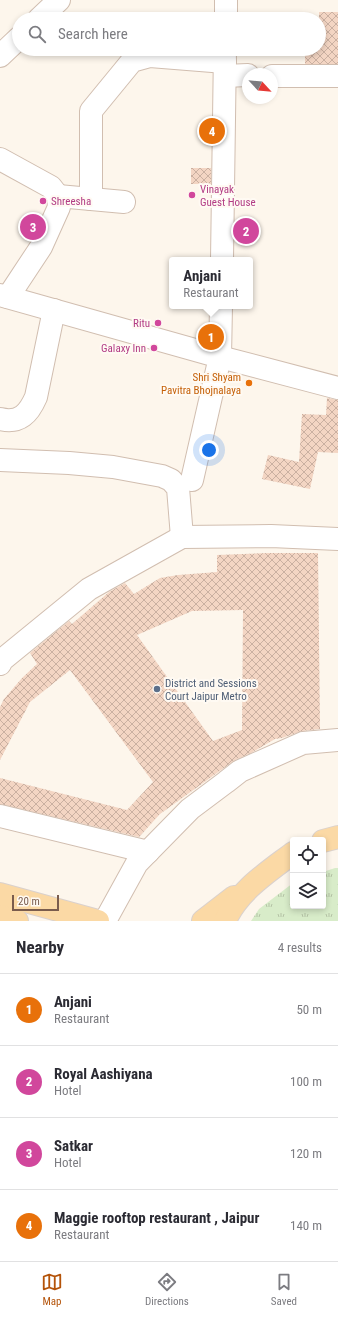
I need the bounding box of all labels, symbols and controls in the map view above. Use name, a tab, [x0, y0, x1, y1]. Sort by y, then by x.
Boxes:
search box	[12, 12, 326, 56]
icon: search	[26, 23, 48, 45]
text: Search here	[58, 25, 128, 43]
north arrow	[242, 68, 278, 104]
pin: 4	[199, 116, 225, 146]
place label: Vinayak Guest House	[200, 183, 256, 209]
marker: Vinayak Guest House	[187, 190, 197, 200]
place label: Shreesha	[51, 195, 91, 208]
marker: Shreesha	[38, 196, 48, 206]
pin: 3	[20, 212, 46, 242]
pin: 2	[233, 216, 259, 246]
popup	[169, 257, 253, 309]
text: Anjani	[183, 267, 221, 285]
text: Restaurant	[183, 285, 239, 300]
place label: Ritu	[133, 317, 150, 330]
marker: Ritu	[153, 318, 163, 328]
pin: 1	[198, 322, 224, 352]
place label: Galaxy Inn	[101, 342, 146, 355]
marker: Galaxy Inn	[149, 343, 159, 353]
place label: Shri Shyam Pavitra Bhojnalaya	[161, 371, 241, 397]
marker: Shri Shyam Pavitra Bhojnalaya	[244, 378, 254, 388]
your location	[199, 440, 219, 460]
place label: District and Sessions Court Jaipur Metro	[165, 677, 257, 703]
marker: District and Sessions Court Jaipur Metro	[152, 684, 162, 694]
map controls	[290, 837, 326, 909]
button: locate	[290, 837, 326, 873]
button: layers	[290, 873, 326, 909]
scale bar	[12, 893, 59, 912]
text: 20 m	[18, 895, 40, 908]
text: Nearby	[16, 937, 64, 957]
text: 4 results	[278, 940, 322, 955]
text: Anjani	[54, 993, 92, 1011]
text: 1	[26, 1002, 32, 1017]
text: 50 m	[296, 1002, 322, 1017]
text: Restaurant	[54, 1011, 109, 1026]
text: Royal Aashiyana	[54, 1065, 153, 1083]
text: 2	[26, 1074, 32, 1089]
text: 100 m	[290, 1074, 322, 1089]
text: Hotel	[54, 1083, 82, 1098]
text: Satkar	[54, 1137, 93, 1155]
text: 3	[26, 1146, 32, 1161]
text: 120 m	[290, 1146, 322, 1161]
text: Hotel	[54, 1155, 82, 1170]
text: Maggie rooftop restaurant , Jaipur	[54, 1209, 259, 1227]
text: 4	[26, 1218, 32, 1233]
text: 140 m	[290, 1218, 322, 1233]
text: Restaurant	[54, 1227, 109, 1242]
tab: Map	[41, 1271, 63, 1308]
tab: Directions	[145, 1271, 189, 1308]
tab: Saved	[271, 1271, 297, 1308]

